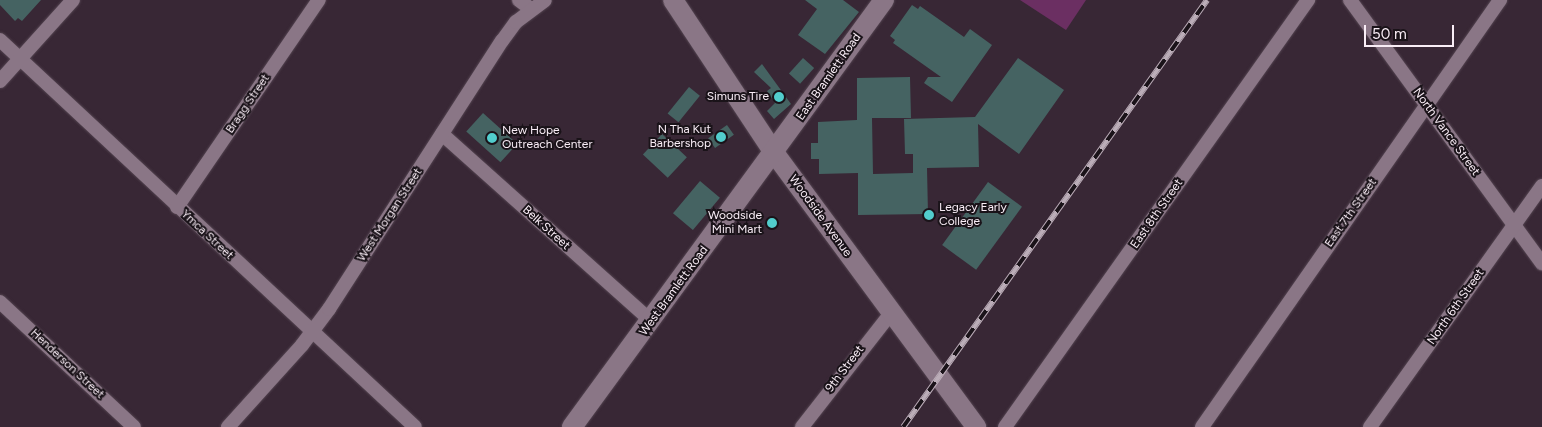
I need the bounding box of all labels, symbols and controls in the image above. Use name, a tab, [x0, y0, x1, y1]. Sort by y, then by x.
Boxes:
scale bar	[1367, 15, 1457, 47]
text: 50 m	[1372, 25, 1407, 43]
street label: East Bramlett Road	[794, 31, 864, 123]
street label: Bragg Street	[223, 72, 273, 136]
street label: North Vance Street	[1409, 85, 1483, 179]
place label: Simuns Tire	[707, 90, 769, 104]
marker: Simuns Tire	[773, 91, 785, 103]
place label: N Tha Kut Barbershop	[650, 123, 711, 151]
place label: New Hope Outreach Center	[502, 124, 592, 152]
marker: N Tha Kut Barbershop	[715, 131, 727, 143]
marker: New Hope Outreach Center	[486, 132, 498, 144]
street label: West Morgan Street	[354, 166, 426, 264]
street label: Woodside Avenue	[786, 172, 854, 260]
street label: East 8th Street	[1128, 176, 1186, 252]
street label: East 7th Street	[1322, 176, 1380, 250]
place label: Legacy Early College	[939, 201, 1007, 229]
street label: Belk Street	[519, 203, 573, 253]
street label: Ymca Street	[178, 207, 236, 263]
place label: Woodside Mini Mart	[708, 209, 762, 237]
marker: Legacy Early College	[923, 209, 935, 221]
marker: Woodside Mini Mart	[766, 217, 778, 229]
street label: West Bramlett Road	[637, 243, 711, 339]
street label: North 6th Street	[1425, 266, 1487, 348]
street label: Henderson Street	[27, 326, 107, 402]
street label: 9th Street	[823, 343, 867, 395]

